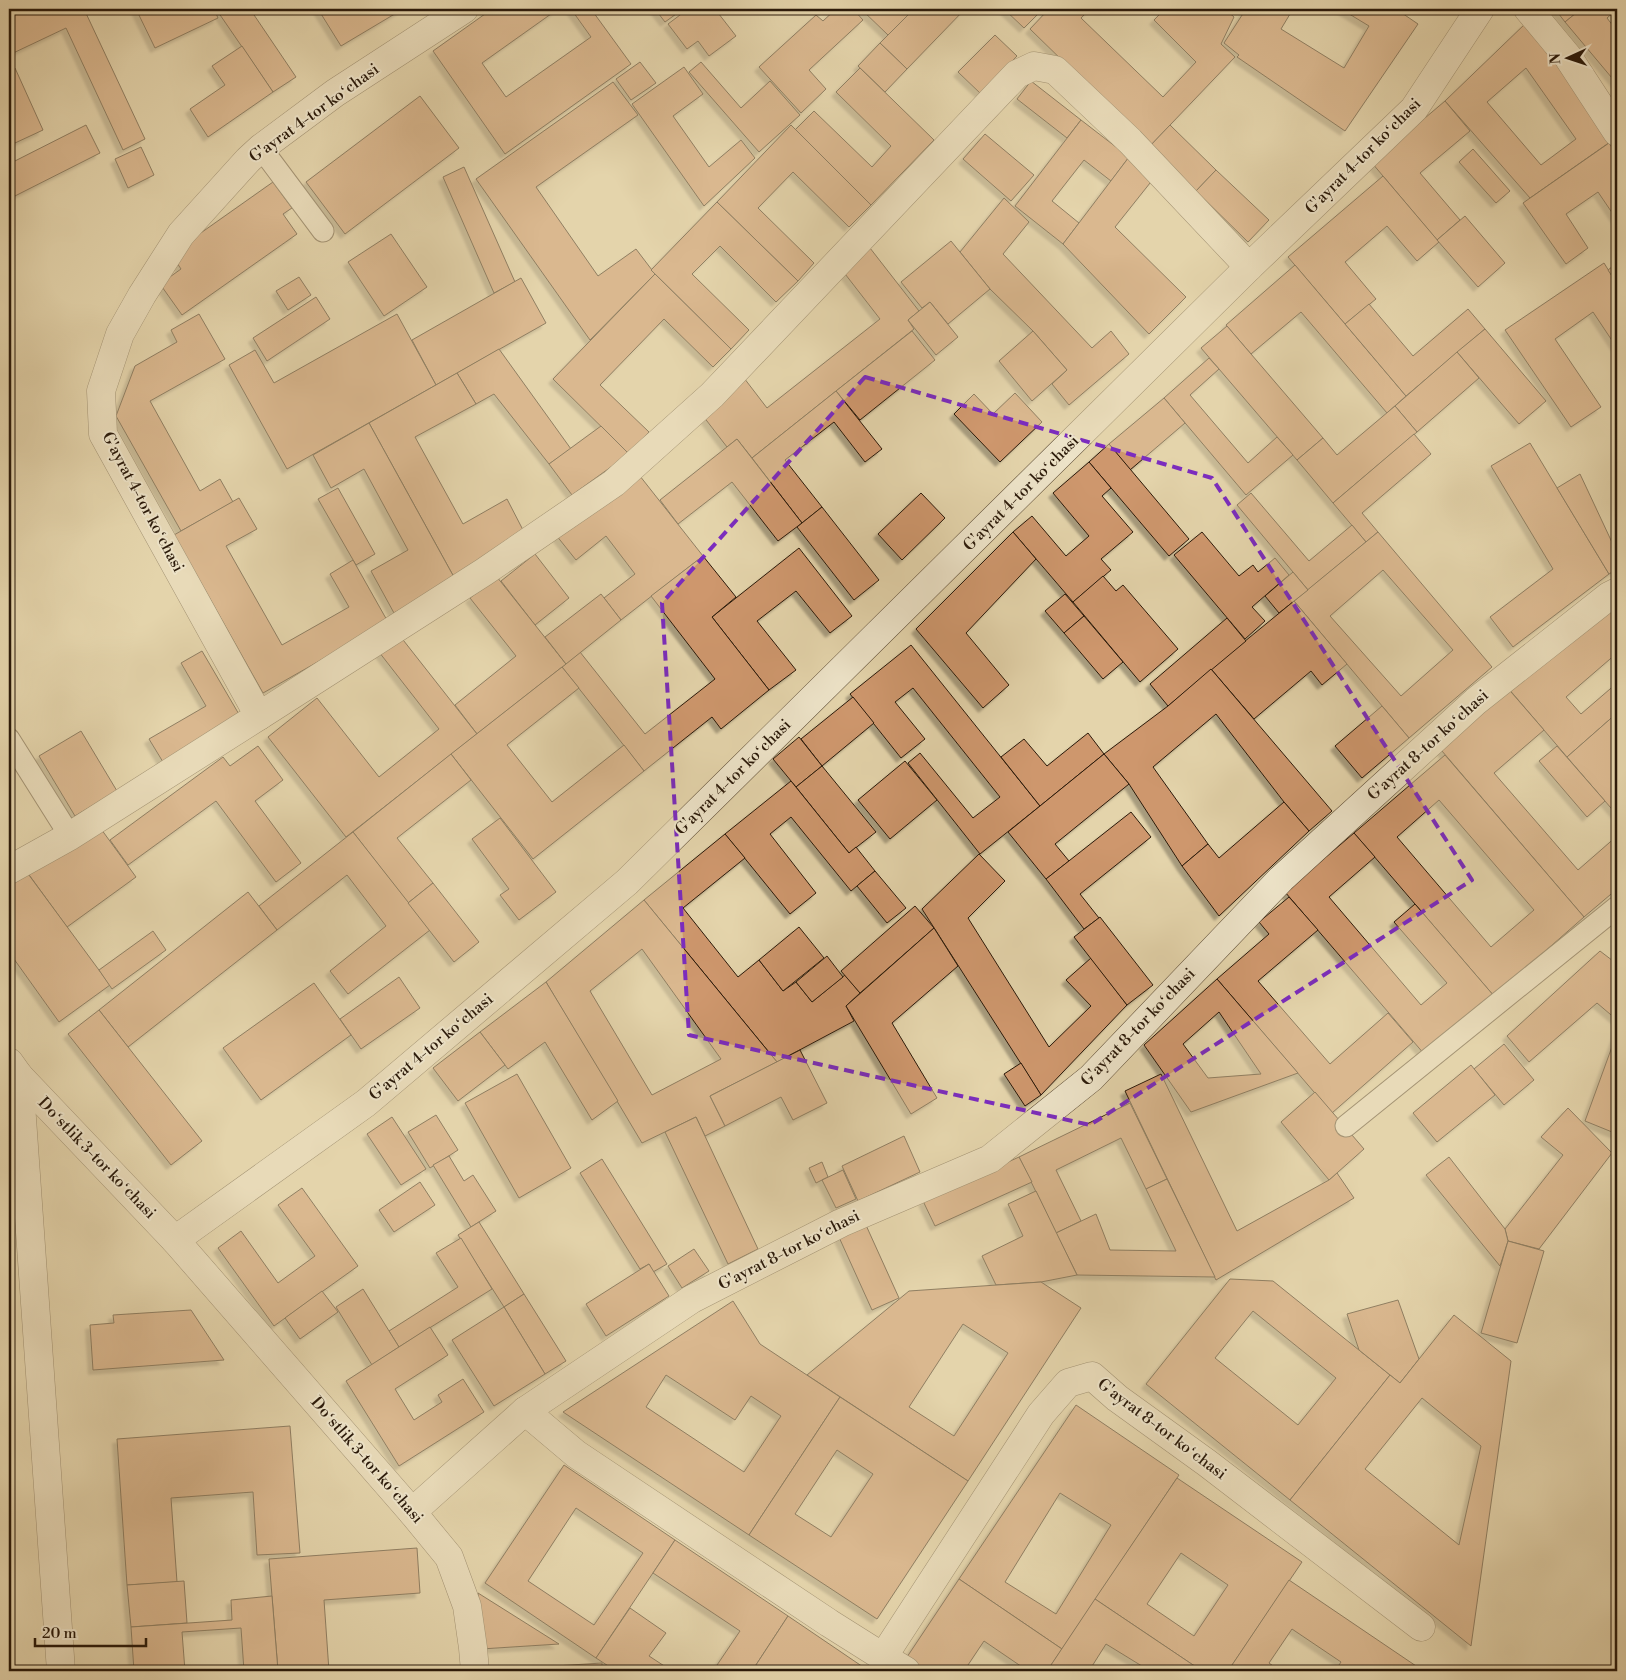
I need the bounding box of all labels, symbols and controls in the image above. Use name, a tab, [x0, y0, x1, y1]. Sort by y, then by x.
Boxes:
north arrow	[1544, 32, 1594, 82]
text: N	[1547, 53, 1565, 65]
street label: G'ayrat 4-tor koʻchasi	[245, 59, 383, 167]
street label: G'ayrat 4-tor koʻchasi	[1301, 94, 1425, 218]
street label: G'ayrat 4-tor koʻchasi	[98, 428, 188, 576]
street label: G'ayrat 4-tor koʻchasi	[959, 431, 1083, 555]
street label: G'ayrat 8-tor koʻchasi	[1363, 685, 1493, 805]
street label: G'ayrat 4-tor koʻchasi	[671, 715, 795, 839]
street label: G'ayrat 8-tor koʻchasi	[1077, 964, 1199, 1090]
street label: G'ayrat 4-tor koʻchasi	[365, 989, 497, 1105]
street label: Doʻstlik 3-tor koʻchasi	[34, 1093, 160, 1223]
street label: G'ayrat 8-tor koʻchasi	[715, 1206, 863, 1294]
street label: G'ayrat 8-tor koʻchasi	[1094, 1374, 1230, 1484]
street label: Doʻstlik 3-tor koʻchasi	[306, 1392, 428, 1528]
scale bar	[35, 1615, 146, 1647]
text: 20 m	[42, 1624, 77, 1643]

